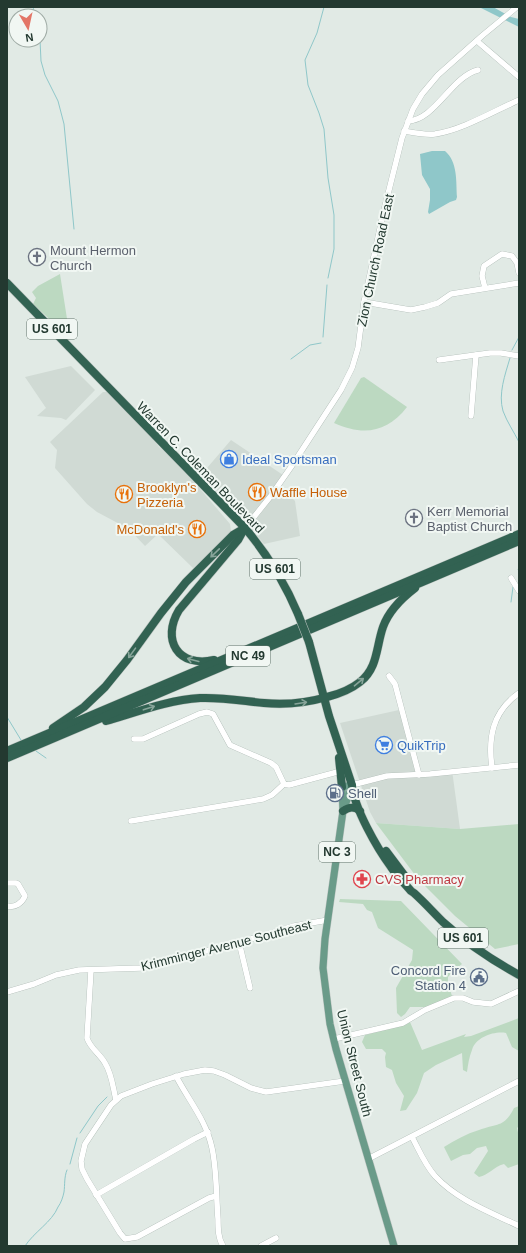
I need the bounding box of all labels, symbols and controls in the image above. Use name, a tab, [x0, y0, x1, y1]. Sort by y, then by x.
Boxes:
north arrow	[8, 8, 48, 48]
text: N	[25, 31, 34, 44]
street label: Zion Church Road East	[354, 192, 397, 328]
place label: Mount Hermon Church	[50, 243, 136, 273]
church icon: Mount Hermon Church	[27, 247, 47, 267]
road number: US 601	[27, 319, 77, 339]
street label: Warren C. Coleman Boulevard	[134, 399, 267, 536]
shop icon: Ideal Sportsman	[219, 449, 239, 469]
place label: Ideal Sportsman	[242, 452, 337, 467]
place label: Brooklyn's Pizzeria	[137, 480, 197, 510]
restaurant icon: Waffle House	[247, 482, 267, 502]
restaurant icon: Brooklyn's Pizzeria	[114, 484, 134, 504]
place label: Waffle House	[270, 485, 347, 500]
place label: Kerr Memorial Baptist Church	[427, 504, 512, 534]
church icon: Kerr Memorial Baptist Church	[404, 508, 424, 528]
restaurant icon: McDonald's	[187, 519, 207, 539]
place label: McDonald's	[116, 522, 184, 537]
one-way arrow	[210, 548, 220, 558]
road number: US 601	[250, 559, 300, 579]
road number: NC 49	[226, 646, 270, 666]
one-way arrow	[128, 647, 137, 658]
one-way arrow	[187, 656, 200, 663]
one-way arrow	[354, 678, 364, 687]
one-way arrow	[294, 698, 307, 706]
one-way arrow	[142, 704, 155, 711]
supermarket icon: QuikTrip	[374, 735, 394, 755]
place label: QuikTrip	[397, 738, 446, 753]
fuel station icon: Shell	[325, 783, 345, 803]
place label: Shell	[348, 786, 377, 801]
road number: NC 3	[319, 842, 355, 862]
pharmacy icon: CVS Pharmacy	[352, 869, 372, 889]
place label: CVS Pharmacy	[375, 872, 464, 887]
street label: Krimminger Avenue Southeast	[139, 917, 313, 974]
road number: US 601	[438, 928, 488, 948]
place label: Concord Fire Station 4	[391, 963, 466, 993]
public building icon: Concord Fire Station 4	[469, 967, 489, 987]
street label: Union Street South	[334, 1008, 375, 1118]

